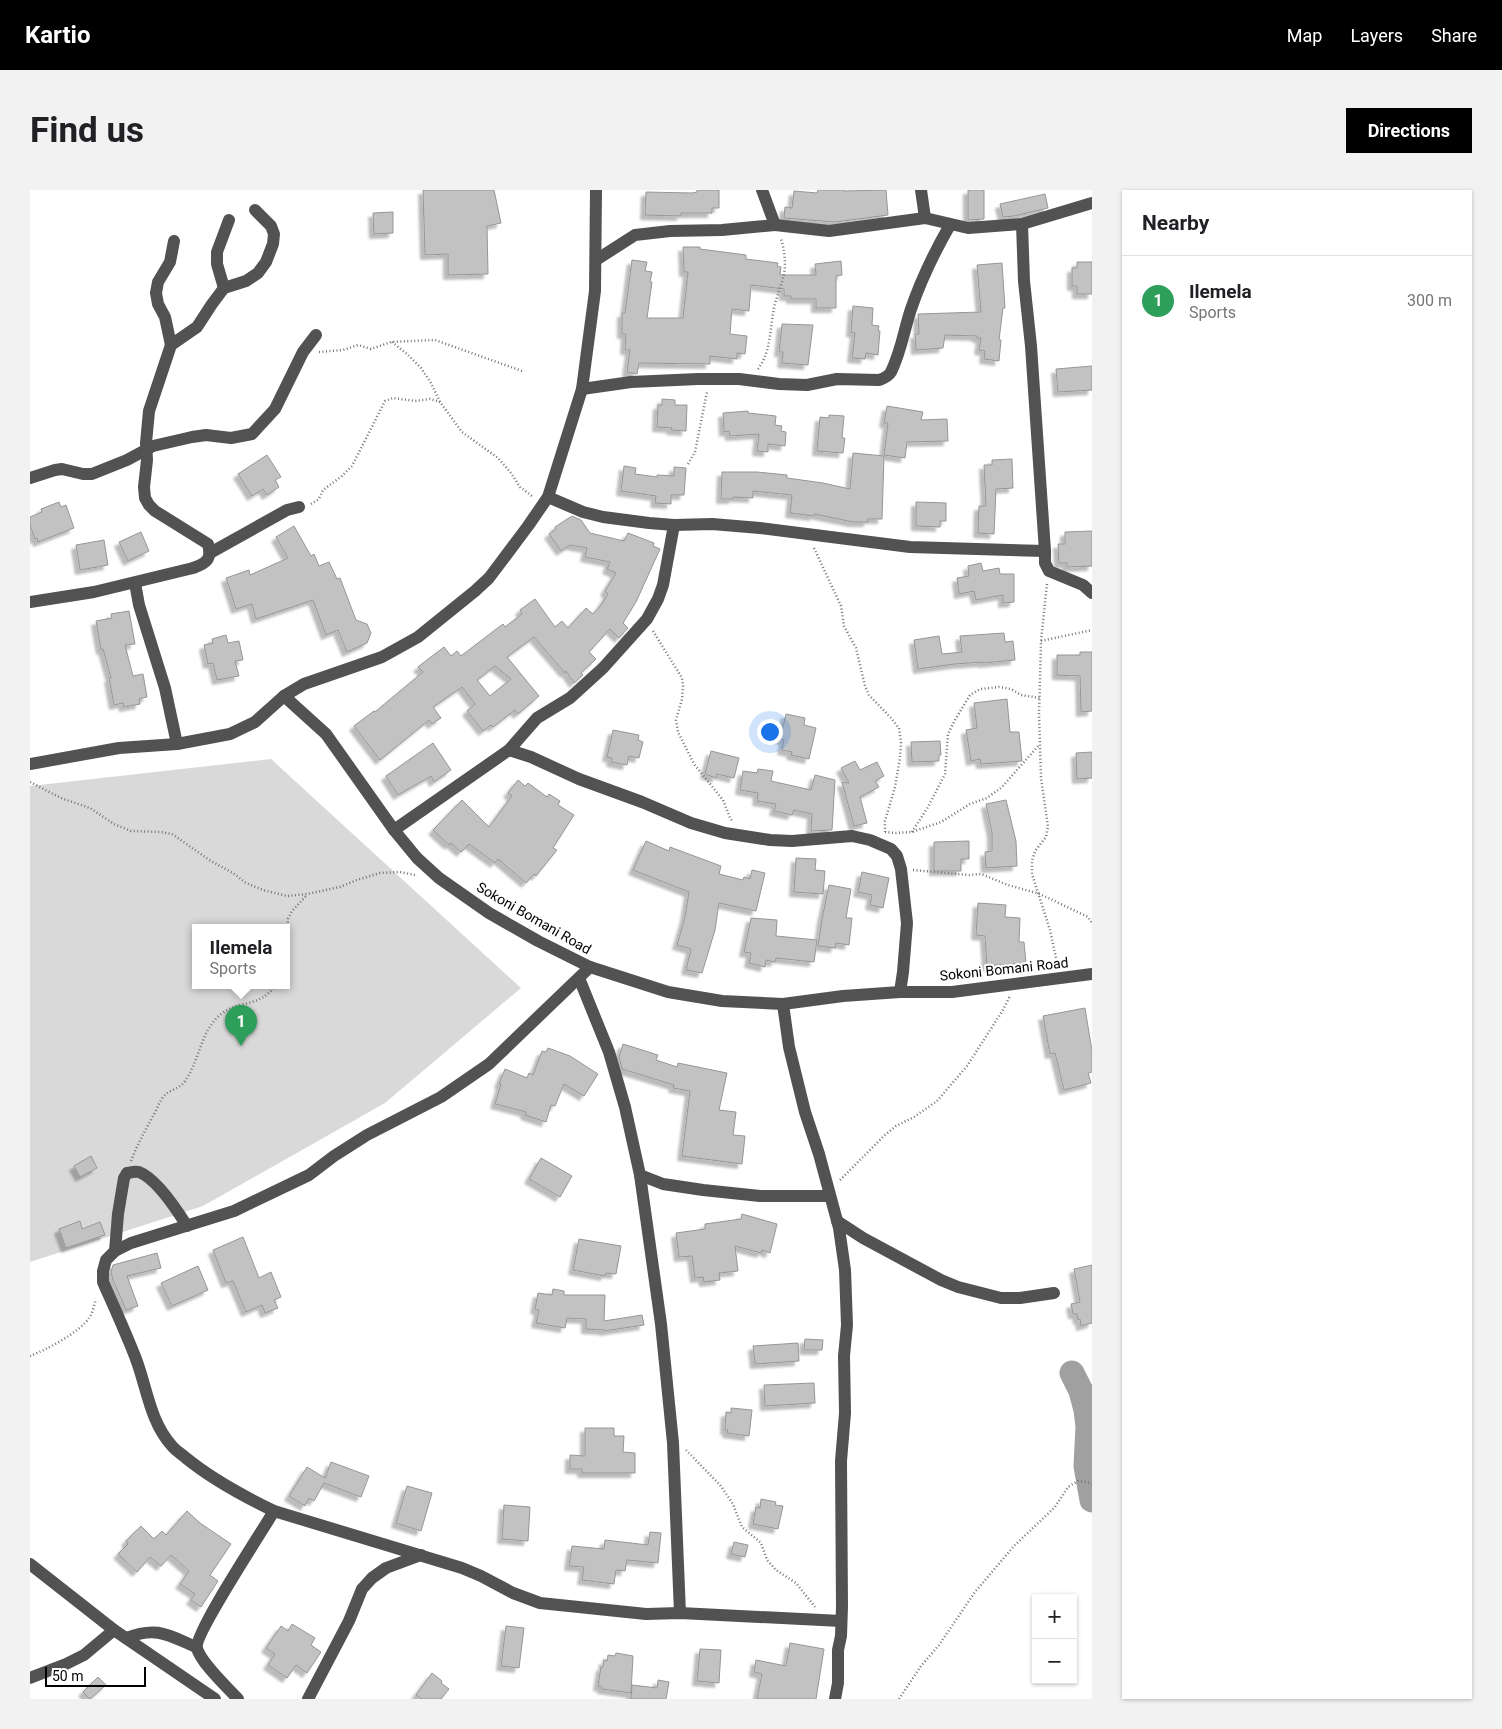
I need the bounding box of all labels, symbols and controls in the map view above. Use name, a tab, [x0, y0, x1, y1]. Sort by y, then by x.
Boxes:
text: Kartio	[25, 21, 91, 49]
text: Map	[1287, 25, 1322, 46]
text: Layers	[1350, 25, 1403, 46]
text: Share	[1431, 25, 1477, 46]
button: Directions	[1346, 108, 1472, 153]
text: Find us	[30, 110, 144, 151]
text: Nearby	[1142, 211, 1209, 235]
text: Ilemela	[1189, 280, 1252, 303]
text: 1	[1153, 291, 1163, 310]
text: 300 m	[1407, 291, 1452, 310]
text: Sports	[1189, 303, 1236, 322]
your location	[757, 719, 783, 745]
street label: Sokoni Bomani Road	[474, 879, 594, 957]
popup	[192, 924, 290, 989]
text: Ilemela	[210, 936, 272, 959]
street label: Sokoni Bomani Road	[939, 954, 1069, 984]
text: Sports	[210, 959, 257, 978]
pin: 1	[225, 1005, 257, 1046]
map controls	[1032, 1594, 1077, 1684]
button: +	[1032, 1594, 1077, 1639]
button: −	[1032, 1639, 1077, 1684]
scale bar	[45, 1664, 146, 1687]
text: 50 m	[52, 1668, 84, 1684]

